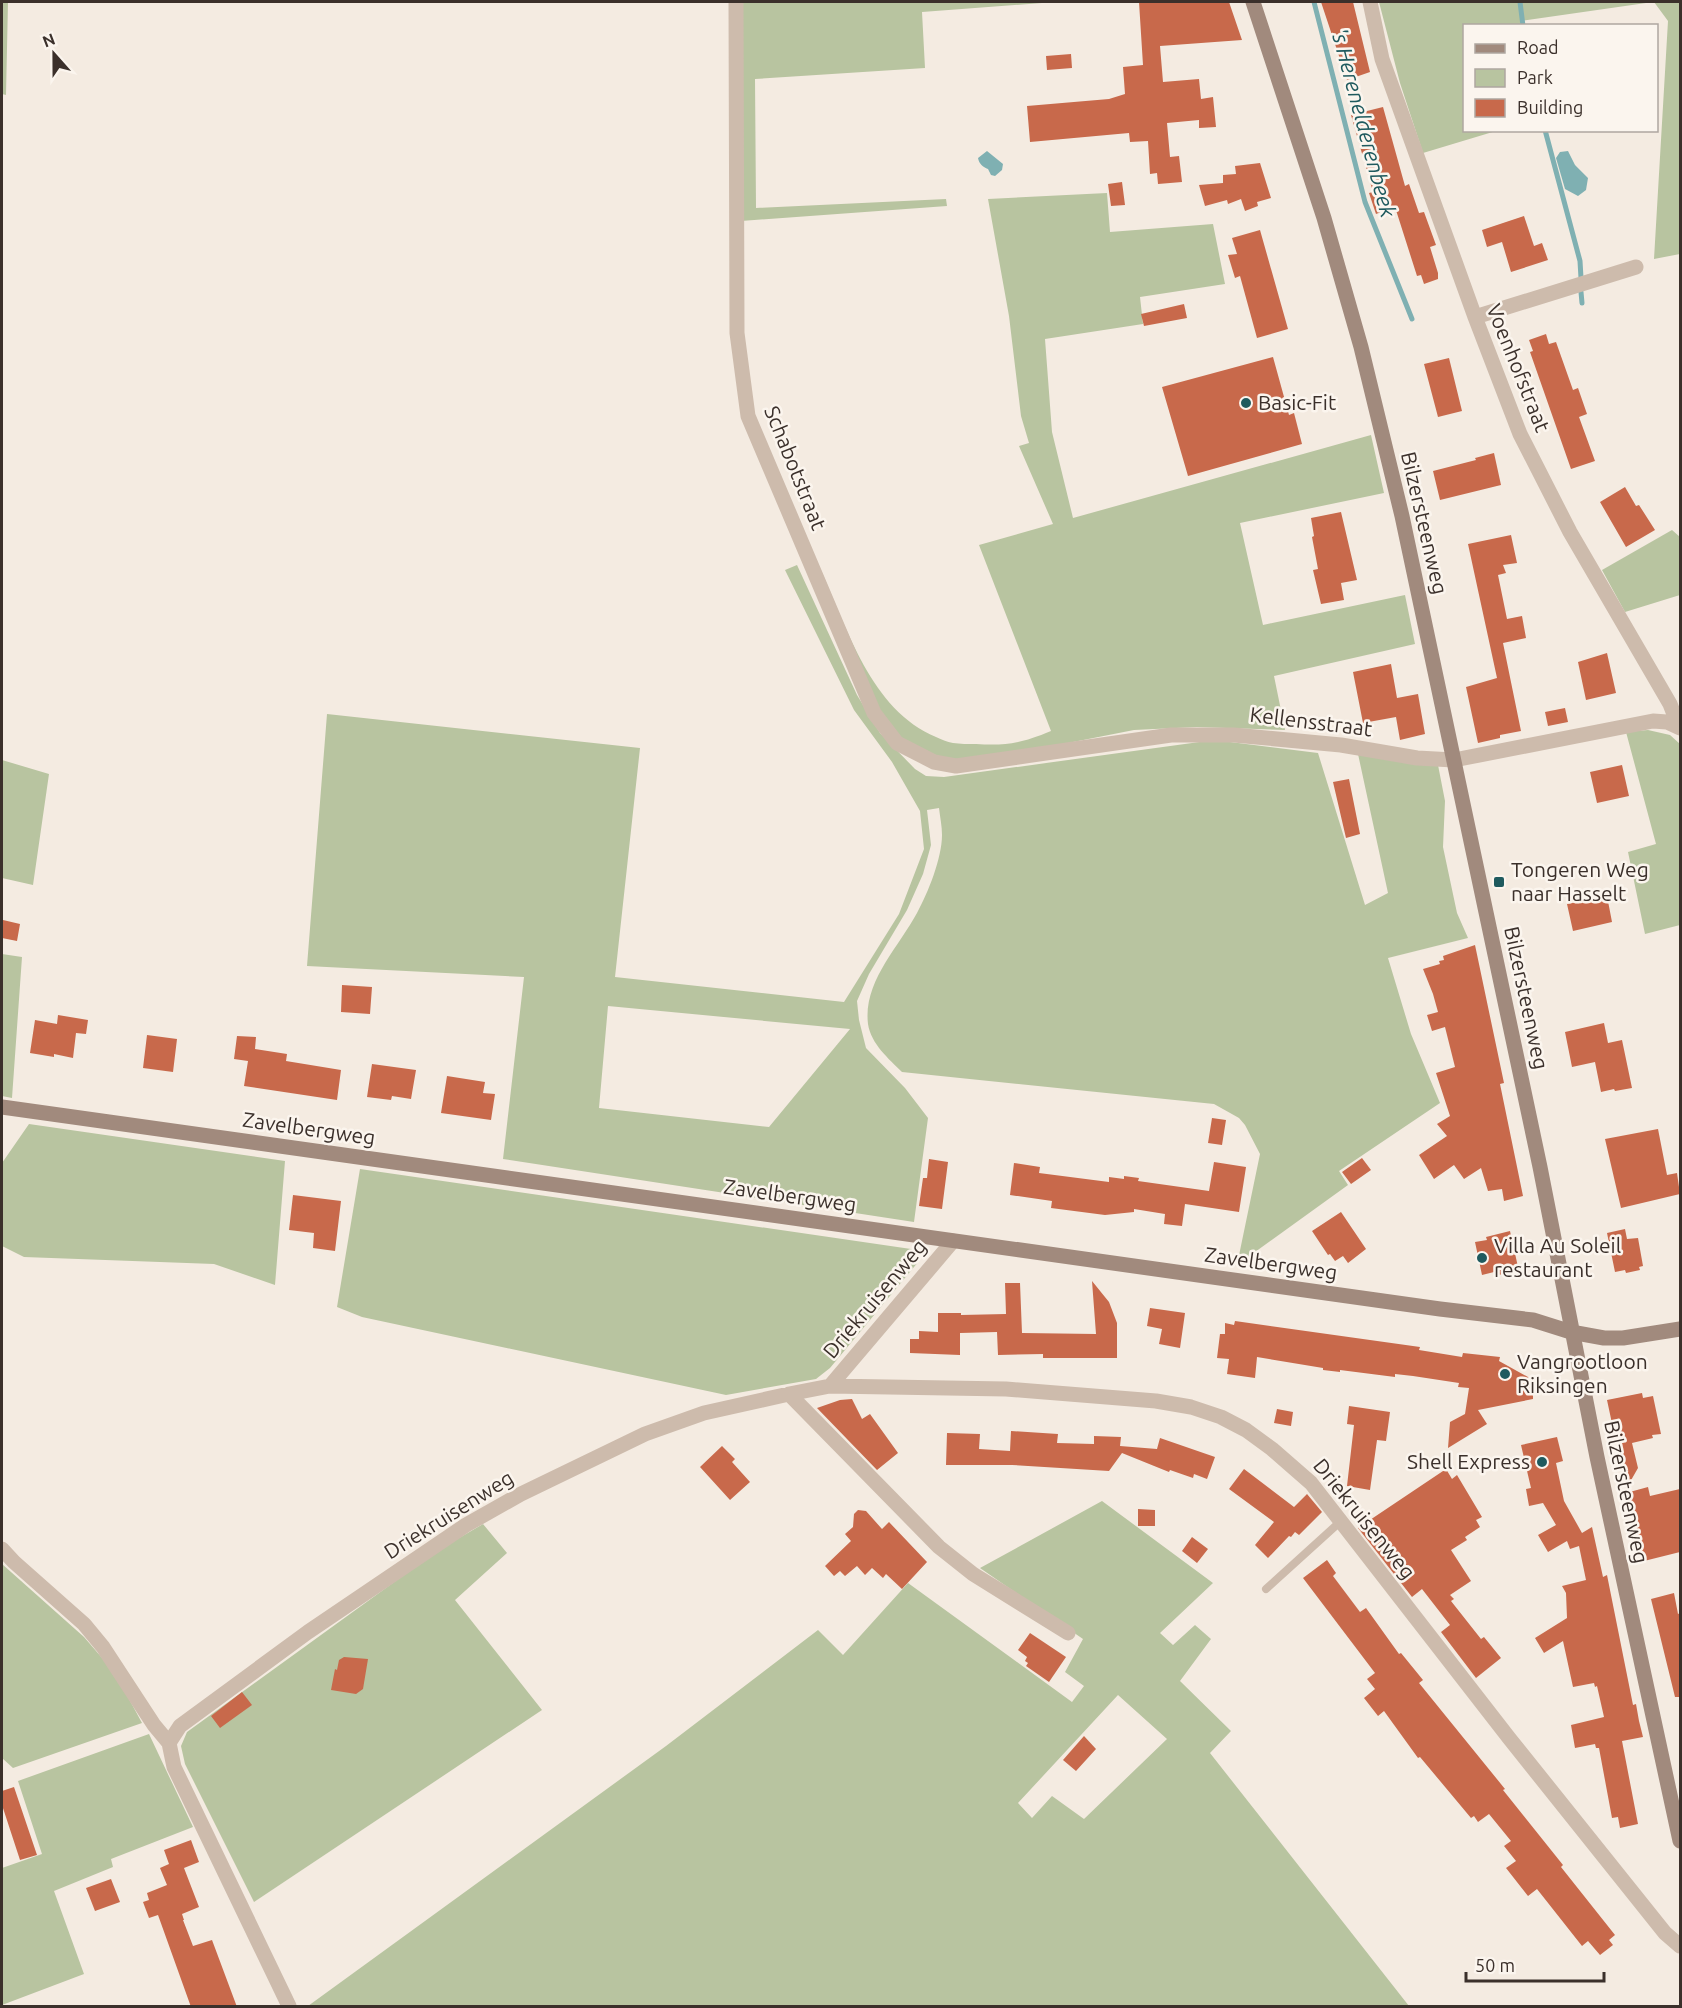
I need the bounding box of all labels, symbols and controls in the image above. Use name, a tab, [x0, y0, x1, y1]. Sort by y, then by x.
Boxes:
north arrow	[24, 24, 84, 84]
legend	[1463, 24, 1658, 132]
water label: 's Herenelderenbeek	[1327, 26, 1402, 221]
text: N	[40, 29, 57, 51]
text: Road	[1517, 37, 1559, 57]
text: Park	[1517, 67, 1553, 87]
text: Building	[1517, 97, 1583, 117]
street label: Voenhofstraat	[1482, 300, 1556, 435]
place label: Basic-Fit	[1258, 390, 1336, 414]
marker: Basic-Fit	[1239, 396, 1253, 410]
street label: Schabotstraat	[760, 402, 832, 533]
street label: Bilzersteenweg	[1397, 449, 1453, 596]
street label: Kellensstraat	[1249, 702, 1374, 740]
place label: Tongeren Weg naar Hasselt	[1511, 857, 1649, 905]
marker: Tongeren Weg naar Hasselt	[1492, 875, 1506, 889]
street label: Bilzersteenweg	[1500, 924, 1554, 1071]
street label: Zavelbergweg	[241, 1107, 377, 1149]
street label: Zavelbergweg	[722, 1174, 858, 1216]
place label: Villa Au Soleil restaurant	[1494, 1233, 1621, 1281]
street label: Driekruisenweg	[818, 1234, 931, 1363]
street label: Zavelbergweg	[1203, 1242, 1339, 1284]
marker: Villa Au Soleil restaurant	[1475, 1251, 1489, 1265]
place label: Vangrootloon Riksingen	[1517, 1349, 1648, 1397]
marker: Vangrootloon Riksingen	[1498, 1367, 1512, 1381]
street label: Bilzersteenweg	[1600, 1418, 1654, 1565]
place label: Shell Express	[1407, 1449, 1530, 1473]
street label: Driekruisenweg	[1309, 1453, 1421, 1583]
marker: Shell Express	[1535, 1455, 1549, 1469]
street label: Driekruisenweg	[379, 1465, 517, 1563]
scale bar	[1466, 1945, 1604, 1983]
text: 50 m	[1475, 1955, 1515, 1975]

